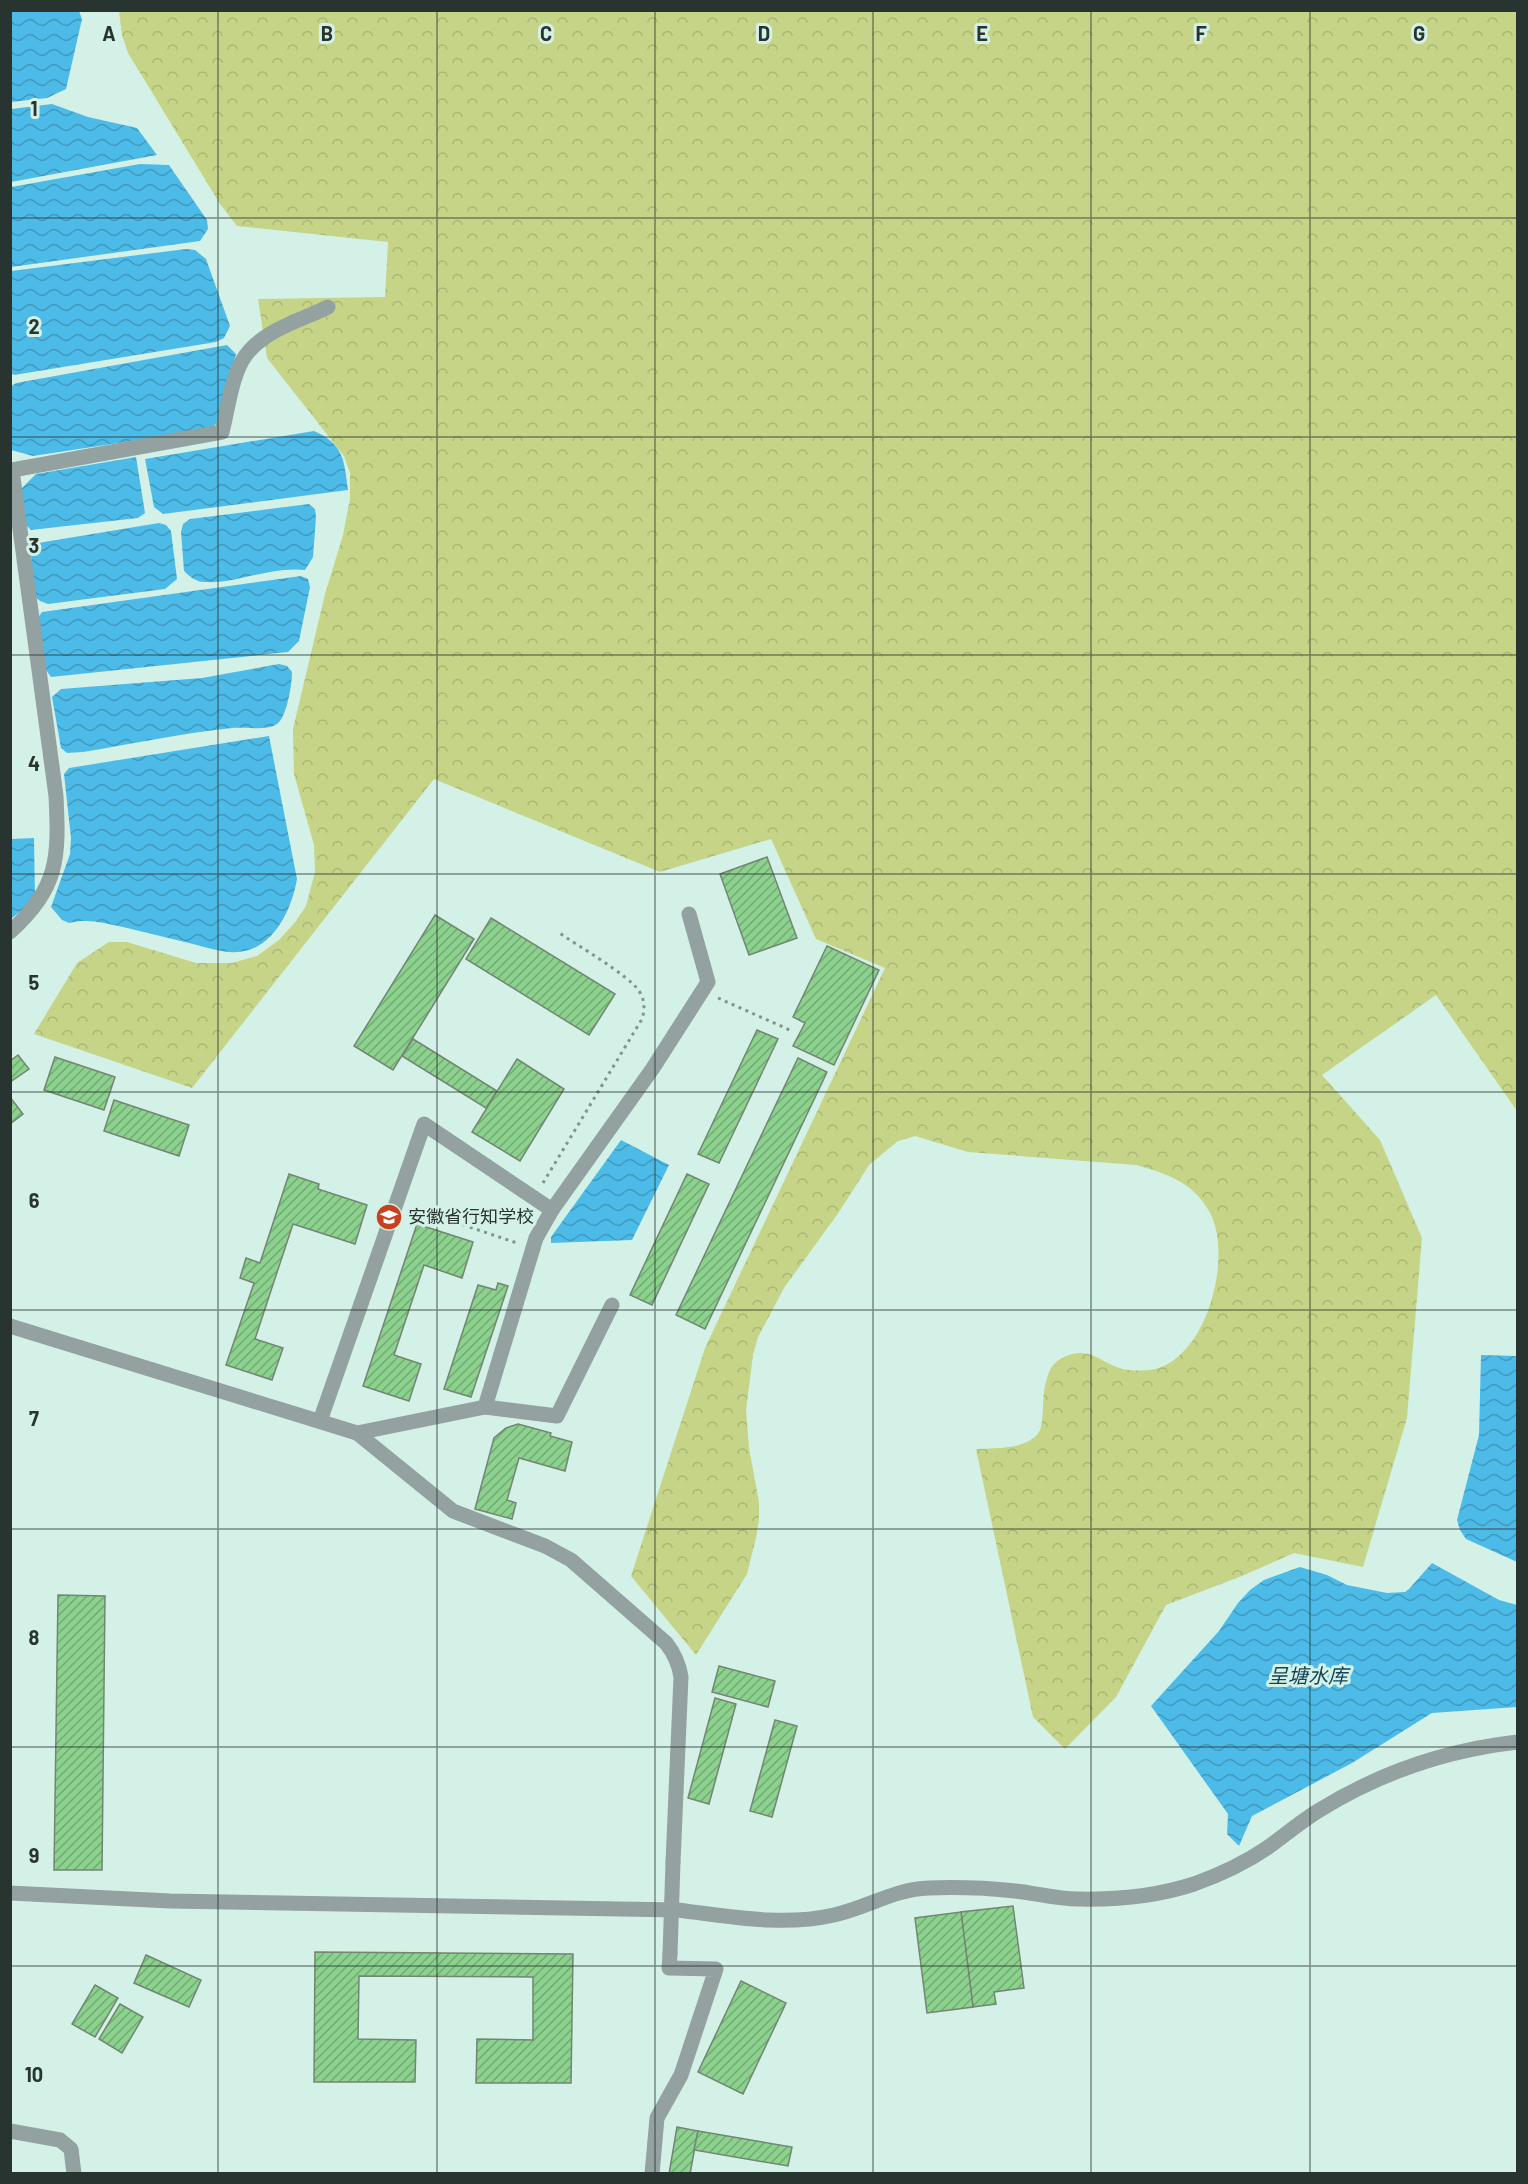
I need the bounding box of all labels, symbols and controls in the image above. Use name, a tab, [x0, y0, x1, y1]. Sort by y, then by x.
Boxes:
text: A	[102, 21, 116, 45]
text: B	[321, 21, 333, 45]
text: C	[540, 21, 552, 45]
text: D	[758, 21, 770, 45]
text: E	[976, 21, 988, 45]
text: F	[1195, 21, 1207, 45]
text: G	[1413, 21, 1425, 45]
text: 1	[30, 96, 38, 120]
text: 2	[28, 314, 40, 338]
text: 3	[29, 533, 39, 557]
text: 4	[28, 751, 40, 775]
text: 5	[29, 970, 40, 994]
text: 6	[29, 1188, 40, 1212]
school or university icon: 安徽省行知学校	[374, 1202, 404, 1232]
place label: 安徽省行知学校	[408, 1205, 534, 1227]
text: 7	[29, 1406, 39, 1430]
text: 8	[29, 1625, 40, 1649]
water label: 呈塘水库	[1268, 1663, 1351, 1687]
text: 9	[29, 1843, 39, 1867]
text: 10	[25, 2062, 43, 2086]

